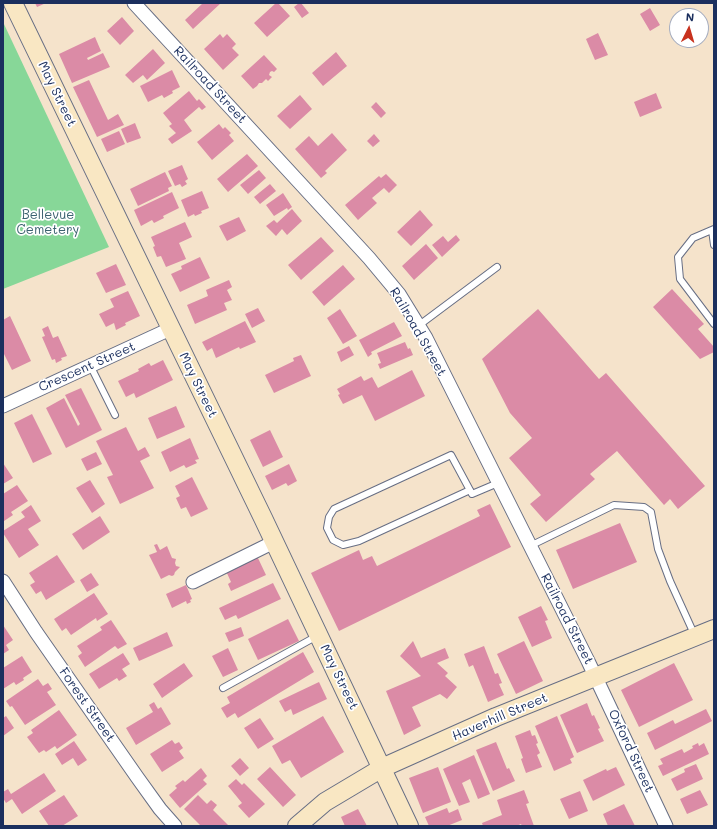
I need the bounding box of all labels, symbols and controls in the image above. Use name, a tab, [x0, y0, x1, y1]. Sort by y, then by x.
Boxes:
north arrow	[669, 8, 709, 48]
text: N	[685, 9, 695, 24]
street label: Railroad Street	[170, 43, 250, 127]
street label: May Street	[34, 59, 80, 129]
park label: Bellevue Cemetery	[17, 207, 79, 238]
street label: Railroad Street	[386, 285, 450, 379]
street label: Crescent Street	[36, 339, 138, 395]
street label: May Street	[175, 350, 221, 420]
street label: Railroad Street	[537, 571, 597, 667]
street label: May Street	[316, 642, 362, 712]
street label: Forest Street	[56, 665, 118, 745]
street label: Haverhill Street	[450, 690, 550, 744]
street label: Oxford Street	[605, 707, 657, 795]

